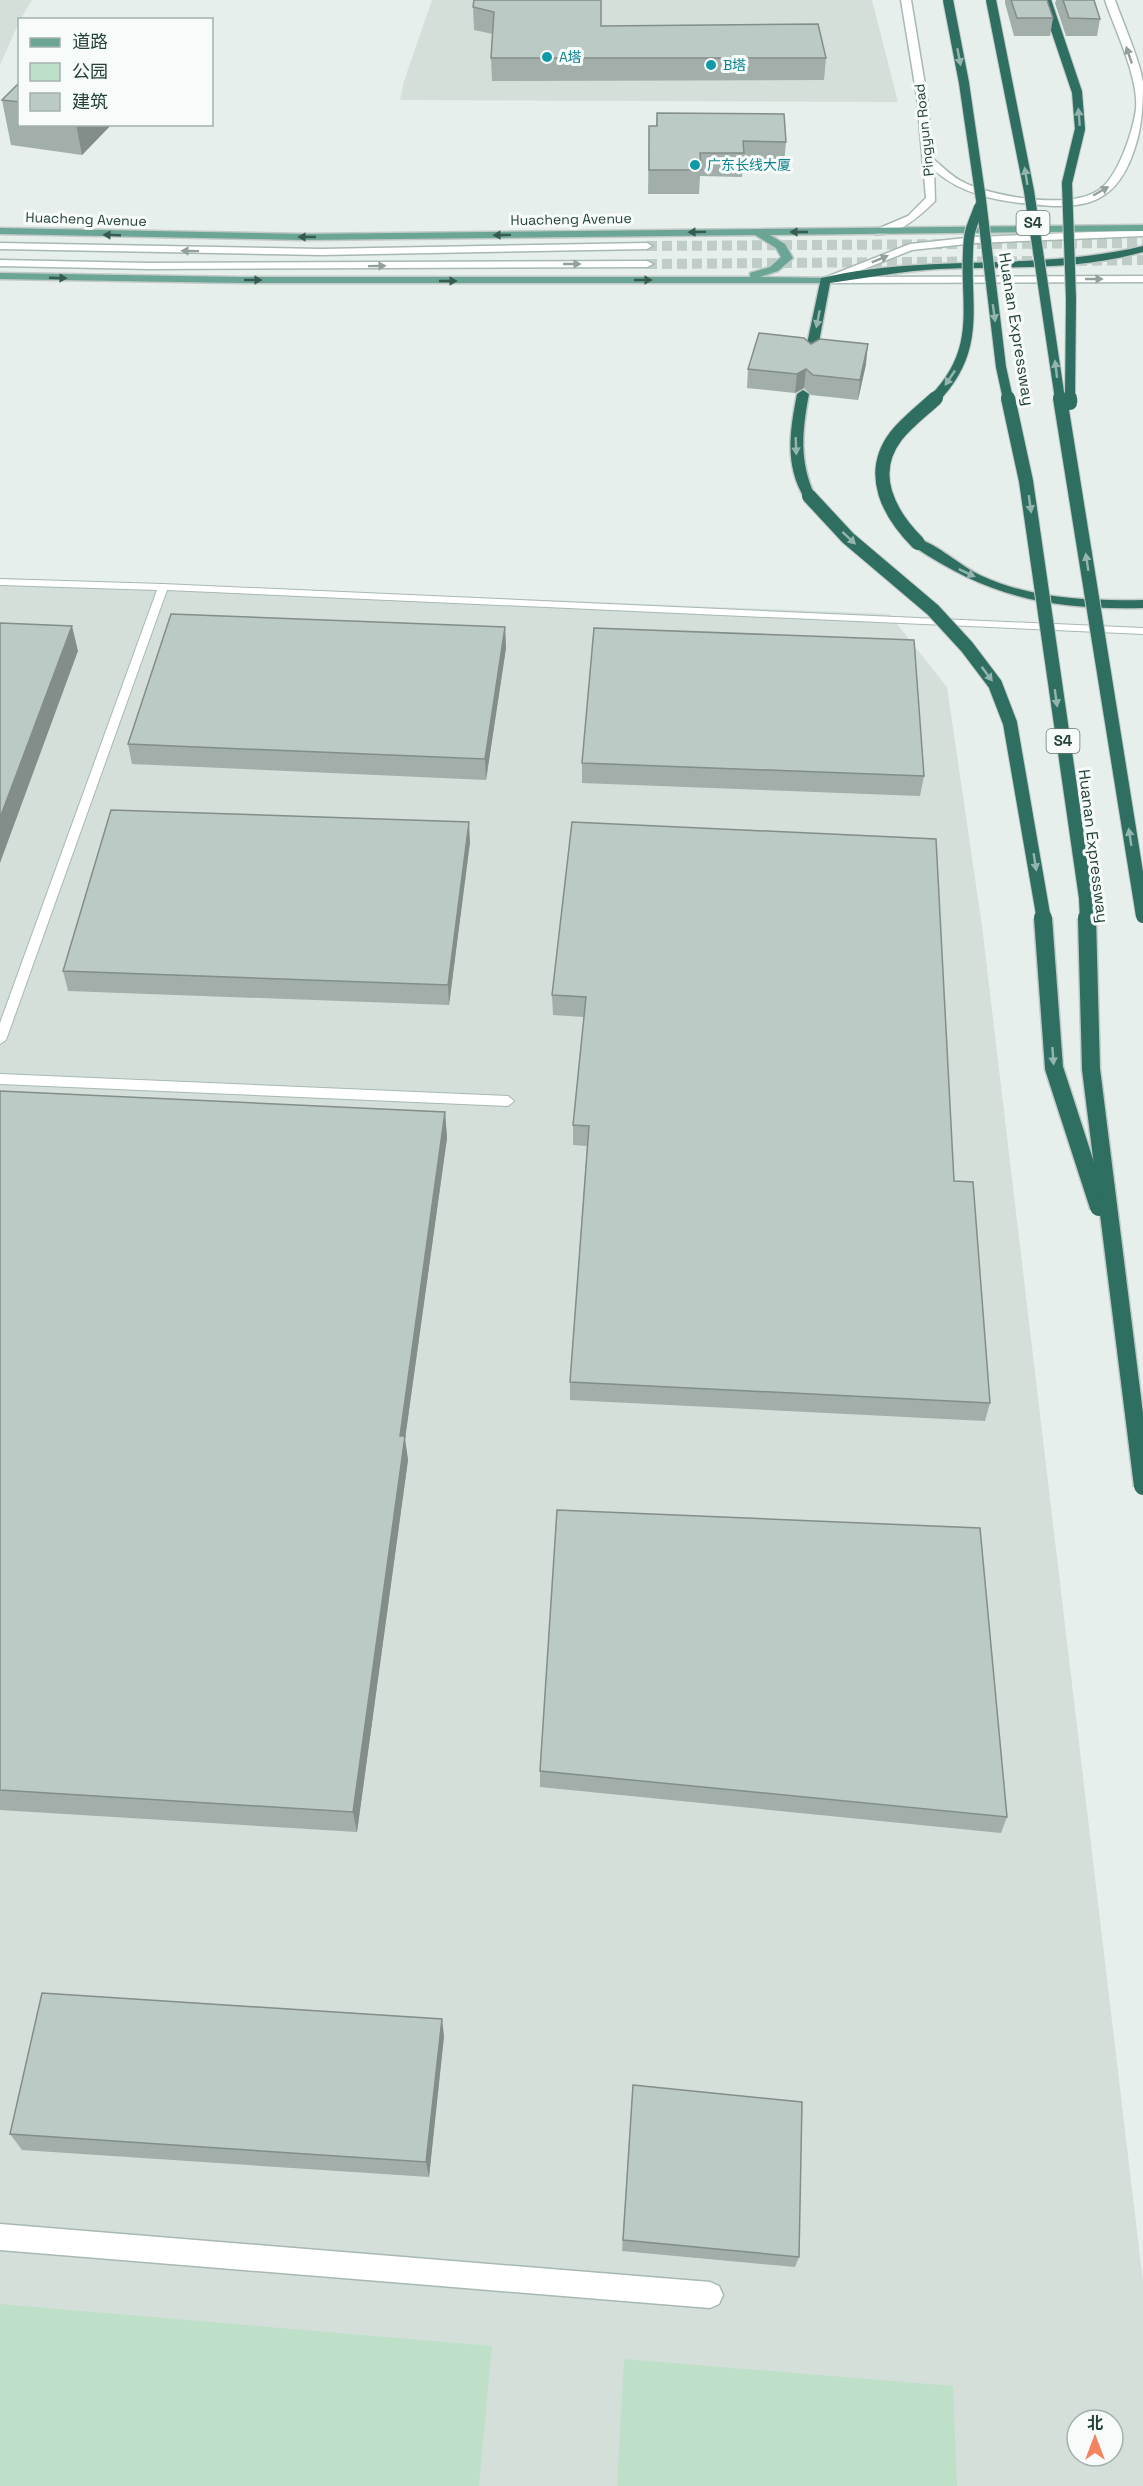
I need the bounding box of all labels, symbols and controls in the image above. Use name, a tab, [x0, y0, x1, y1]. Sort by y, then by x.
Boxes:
legend	[18, 18, 213, 126]
text: 道路	[72, 30, 108, 53]
one-way arrow	[1123, 46, 1133, 64]
place label: A塔	[559, 48, 582, 66]
one-way arrow	[955, 48, 964, 67]
marker: A塔	[540, 50, 554, 64]
place label: B塔	[723, 56, 746, 74]
marker: B塔	[704, 58, 718, 72]
text: 公园	[72, 60, 108, 83]
street label: Pingyun Road	[910, 83, 938, 177]
text: 建筑	[72, 90, 108, 113]
one-way arrow	[1074, 108, 1084, 127]
place label: 广东长线大厦	[707, 156, 791, 174]
marker: 广东长线大厦	[688, 158, 702, 172]
one-way arrow	[1021, 166, 1030, 185]
one-way arrow	[1093, 186, 1110, 196]
street label: Huacheng Avenue	[25, 208, 147, 230]
street label: Huacheng Avenue	[510, 209, 632, 229]
road number: S4	[1016, 211, 1050, 235]
one-way arrow	[688, 227, 707, 237]
one-way arrow	[790, 227, 809, 237]
one-way arrow	[103, 230, 122, 239]
one-way arrow	[493, 230, 512, 240]
one-way arrow	[298, 232, 317, 242]
one-way arrow	[180, 246, 199, 256]
street label: Huanan Expressway	[994, 251, 1039, 407]
one-way arrow	[871, 254, 889, 263]
one-way arrow	[562, 259, 581, 269]
one-way arrow	[367, 261, 386, 271]
one-way arrow	[49, 274, 68, 283]
one-way arrow	[1084, 274, 1103, 284]
one-way arrow	[244, 275, 263, 285]
one-way arrow	[634, 275, 653, 285]
one-way arrow	[439, 276, 458, 286]
one-way arrow	[989, 304, 998, 323]
one-way arrow	[813, 310, 822, 329]
one-way arrow	[1051, 359, 1061, 378]
one-way arrow	[944, 370, 956, 386]
one-way arrow	[791, 436, 801, 455]
one-way arrow	[1025, 495, 1034, 514]
one-way arrow	[841, 531, 856, 545]
one-way arrow	[1082, 552, 1091, 571]
one-way arrow	[959, 569, 976, 578]
one-way arrow	[981, 667, 993, 682]
one-way arrow	[1052, 688, 1061, 707]
road number: S4	[1046, 729, 1080, 753]
street label: Huanan Expressway	[1074, 768, 1113, 924]
one-way arrow	[1125, 828, 1134, 847]
one-way arrow	[1030, 852, 1039, 871]
one-way arrow	[1049, 1046, 1058, 1065]
north arrow	[1065, 2408, 1125, 2468]
text: 北	[1087, 2413, 1103, 2434]

